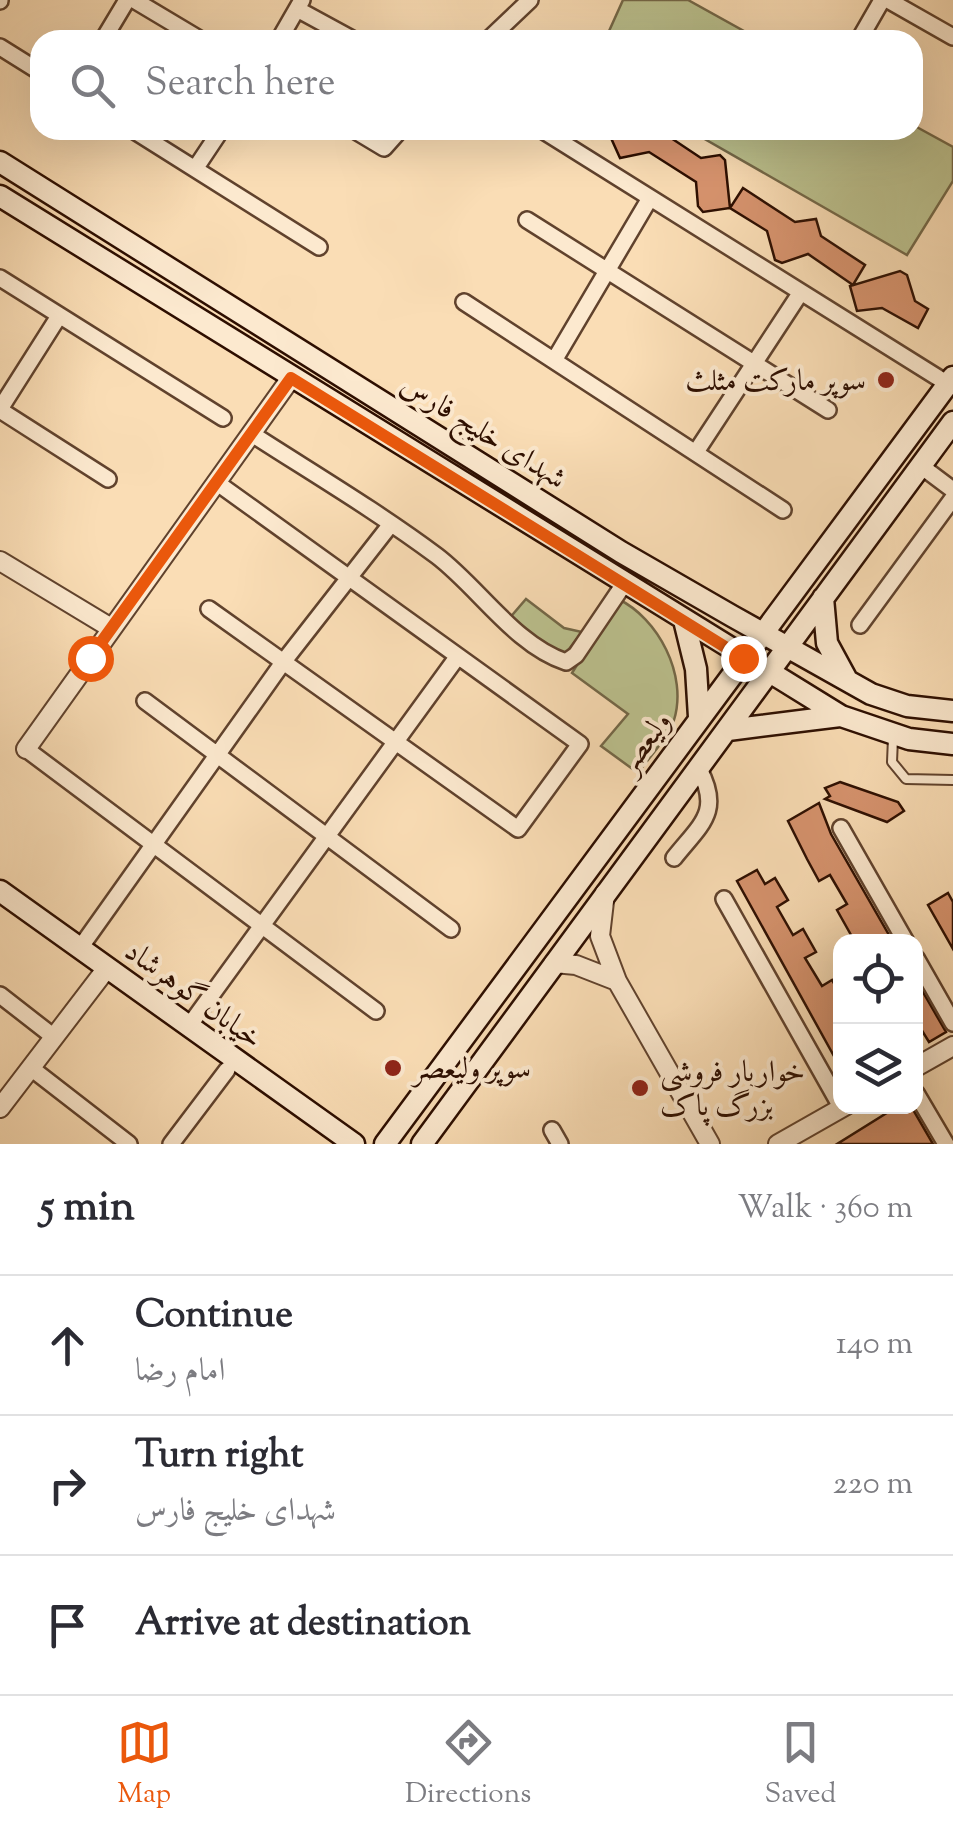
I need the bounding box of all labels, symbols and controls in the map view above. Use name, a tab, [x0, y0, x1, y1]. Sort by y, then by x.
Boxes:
search box	[30, 30, 923, 140]
icon: search	[65, 58, 120, 113]
text: Search here	[145, 58, 336, 112]
place label: سوپر مارکت مثلث	[685, 361, 866, 404]
street label: شهدای خلیج فارس	[390, 365, 574, 504]
marker: سوپر مارکت مثلث	[875, 369, 897, 391]
route start	[68, 636, 114, 682]
route end	[721, 636, 767, 682]
street label: ولیعصر	[607, 704, 683, 786]
street label: خیابان گوهرشاد	[115, 931, 270, 1061]
map controls	[833, 934, 923, 1114]
button: locate	[833, 934, 923, 1024]
button: layers	[833, 1024, 923, 1114]
place label: سوپر ولیعصر	[410, 1049, 531, 1092]
place label: خواربار فروشی بزرگ پاک	[660, 1052, 805, 1129]
marker: سوپر ولیعصر	[382, 1057, 404, 1079]
marker: خواربار فروشی بزرگ پاک	[629, 1077, 651, 1099]
text: 5 min	[40, 1179, 135, 1239]
text: Walk · 360 m	[737, 1186, 913, 1232]
text: Continue	[135, 1290, 293, 1344]
icon: ahead	[40, 1318, 95, 1373]
text: 140 m	[836, 1322, 913, 1368]
text: امام رضا	[135, 1349, 225, 1395]
text: Turn right	[135, 1430, 303, 1484]
icon: right	[40, 1458, 95, 1513]
text: 220 m	[833, 1462, 913, 1508]
text: شهدای خلیج فارس	[135, 1489, 336, 1535]
icon: arrive	[40, 1598, 95, 1653]
text: Arrive at destination	[135, 1598, 471, 1652]
tab: Map	[117, 1715, 172, 1815]
tab: Directions	[405, 1715, 531, 1815]
tab: Saved	[764, 1715, 836, 1815]

